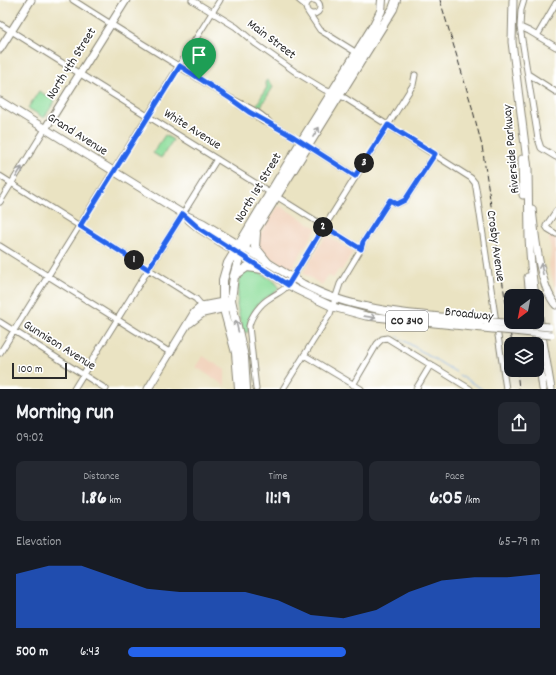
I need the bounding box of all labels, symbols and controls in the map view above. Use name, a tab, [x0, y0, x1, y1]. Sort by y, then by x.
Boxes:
street label: Main Street	[243, 15, 300, 65]
street label: North 4th Street	[42, 24, 102, 104]
pin	[182, 38, 216, 79]
icon: arrive	[188, 44, 210, 66]
street label: Riverside Parkway	[499, 103, 525, 194]
street label: White Avenue	[159, 105, 225, 155]
street label: Grand Avenue	[43, 109, 111, 161]
one-way arrow	[312, 127, 320, 138]
street label: North 1st Street	[231, 149, 287, 227]
pin: 3	[354, 153, 374, 173]
text: 3	[362, 155, 366, 171]
one-way arrow	[15, 166, 23, 178]
street label: Crosby Avenue	[481, 209, 509, 283]
pin: 2	[313, 217, 333, 237]
text: 2	[321, 219, 325, 235]
pin: 1	[124, 250, 144, 270]
text: 1	[133, 252, 135, 268]
one-way arrow	[537, 263, 545, 276]
north arrow	[504, 289, 544, 329]
map controls	[504, 289, 544, 377]
street label: Broadway	[444, 303, 495, 327]
road number: CO 340	[386, 311, 428, 331]
one-way arrow	[364, 313, 377, 321]
street label: Gunnison Avenue	[19, 316, 99, 376]
one-way arrow	[233, 320, 241, 333]
button: layers	[504, 337, 544, 377]
scale bar	[12, 361, 67, 380]
text: 100 m	[18, 362, 42, 378]
text: Morning run	[16, 398, 114, 429]
button: share	[498, 402, 540, 444]
text: 09:02	[16, 429, 44, 448]
text: Distance	[83, 469, 119, 485]
text: Time	[269, 469, 287, 485]
text: Pace	[445, 469, 464, 485]
text: 1.86	[81, 485, 107, 513]
text: 11:19	[265, 485, 291, 513]
text: 6:05	[429, 485, 462, 513]
text: km	[107, 493, 121, 509]
text: /km	[462, 493, 480, 509]
text: Elevation	[16, 533, 61, 552]
text: 65–79 m	[498, 533, 540, 552]
text: 500 m	[16, 643, 48, 662]
text: 6:43	[80, 643, 100, 662]

